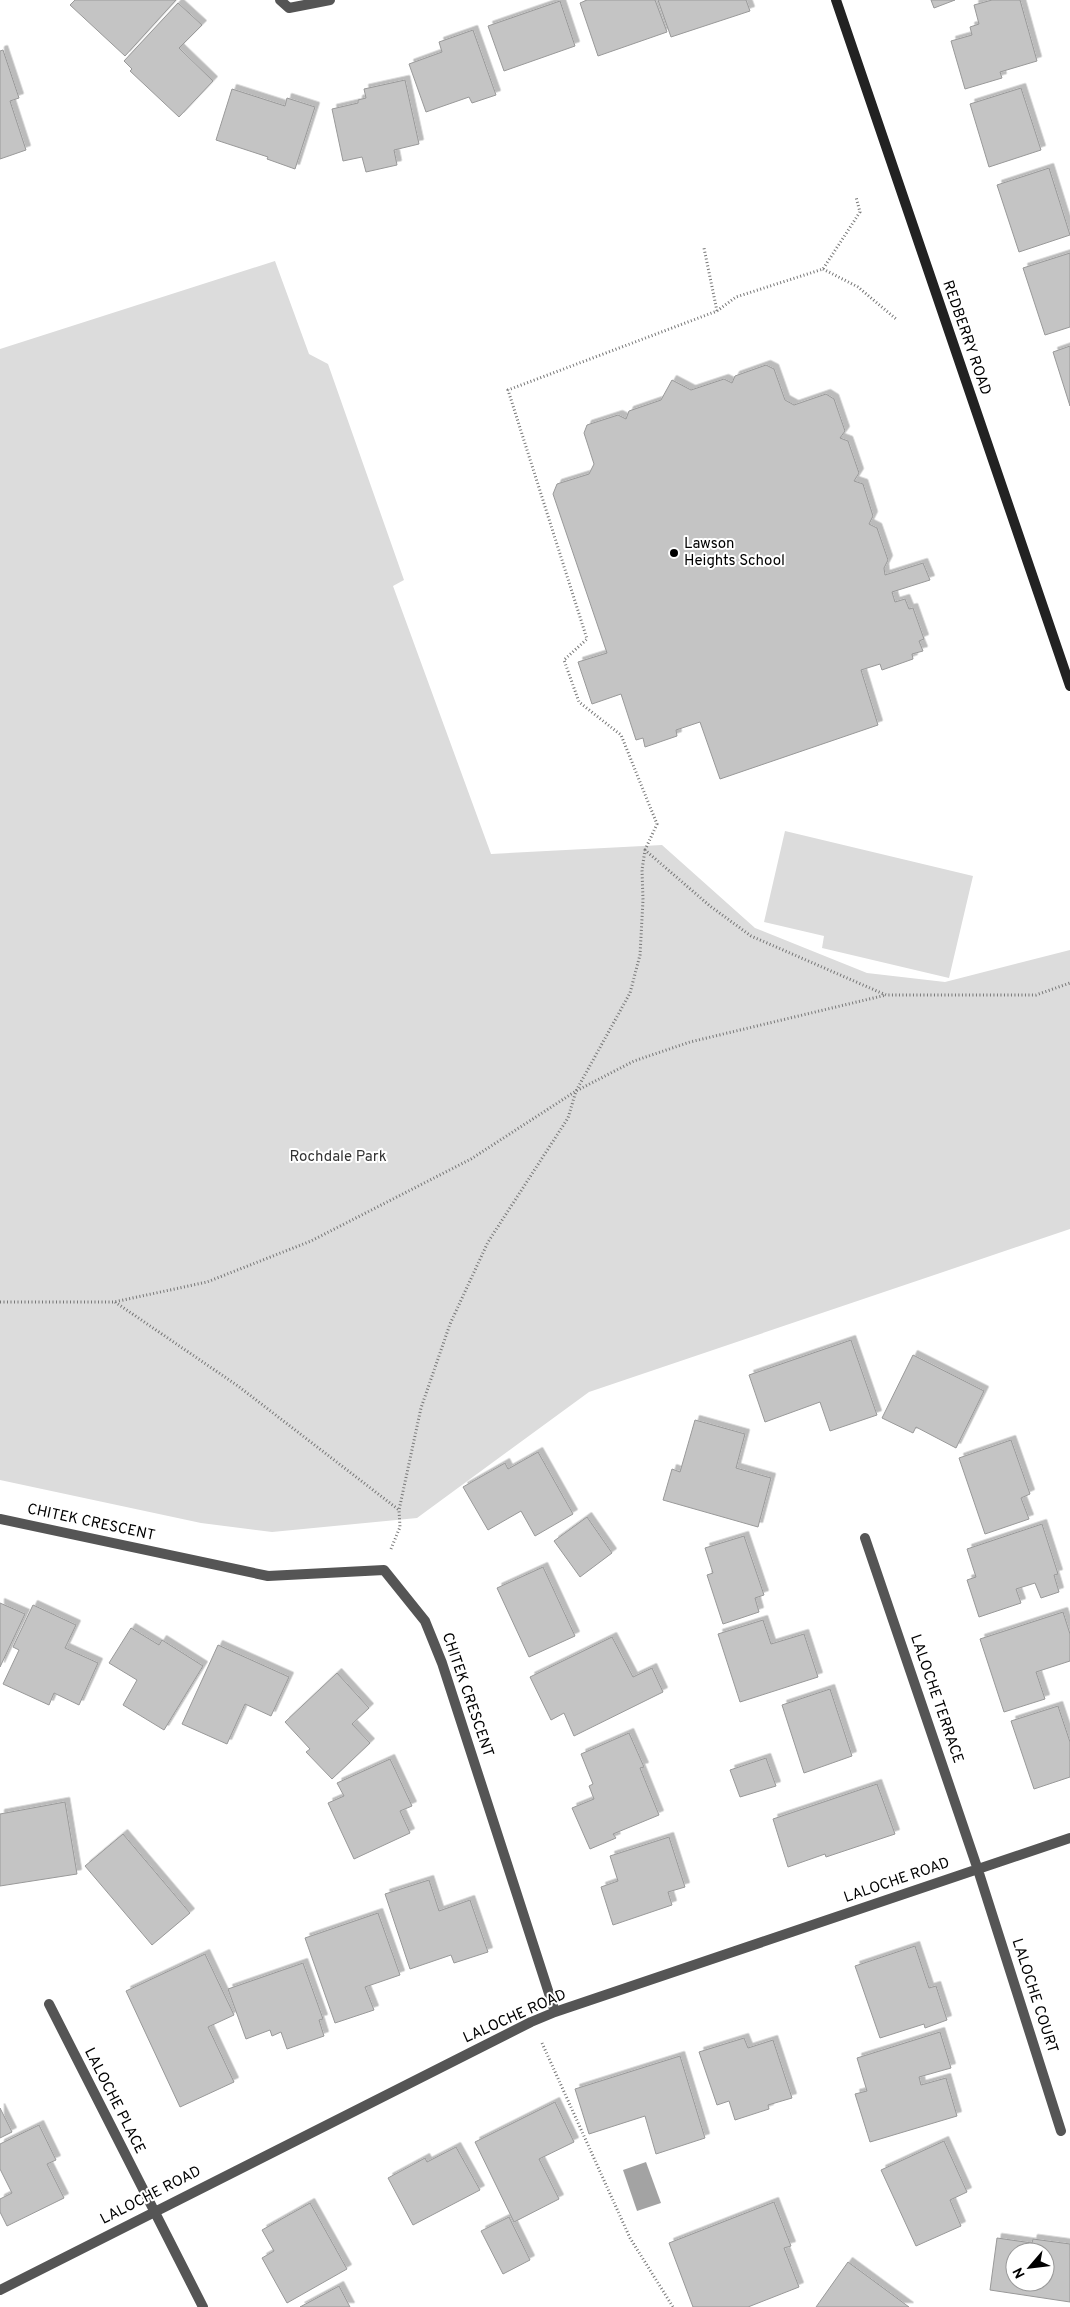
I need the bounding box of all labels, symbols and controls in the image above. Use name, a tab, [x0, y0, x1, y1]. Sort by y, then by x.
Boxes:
street label: REDBERRY ROAD	[937, 278, 995, 398]
place label: Lawson Heights School	[684, 535, 785, 571]
marker: Lawson Heights School	[668, 547, 680, 559]
park label: Rochdale Park	[289, 1148, 387, 1167]
street label: CHITEK CRESCENT	[25, 1500, 157, 1546]
street label: CHITEK CRESCENT	[437, 1630, 497, 1760]
street label: LALOCHE TERRACE	[905, 1632, 967, 1766]
street label: LALOCHE ROAD	[842, 1854, 952, 1908]
street label: LALOCHE COURT	[1006, 1936, 1062, 2056]
street label: LALOCHE ROAD	[461, 1986, 569, 2048]
street label: LALOCHE PLACE	[79, 2045, 149, 2157]
street label: LALOCHE ROAD	[97, 2162, 205, 2230]
north arrow	[1005, 2242, 1055, 2292]
text: N	[1010, 2264, 1030, 2281]

